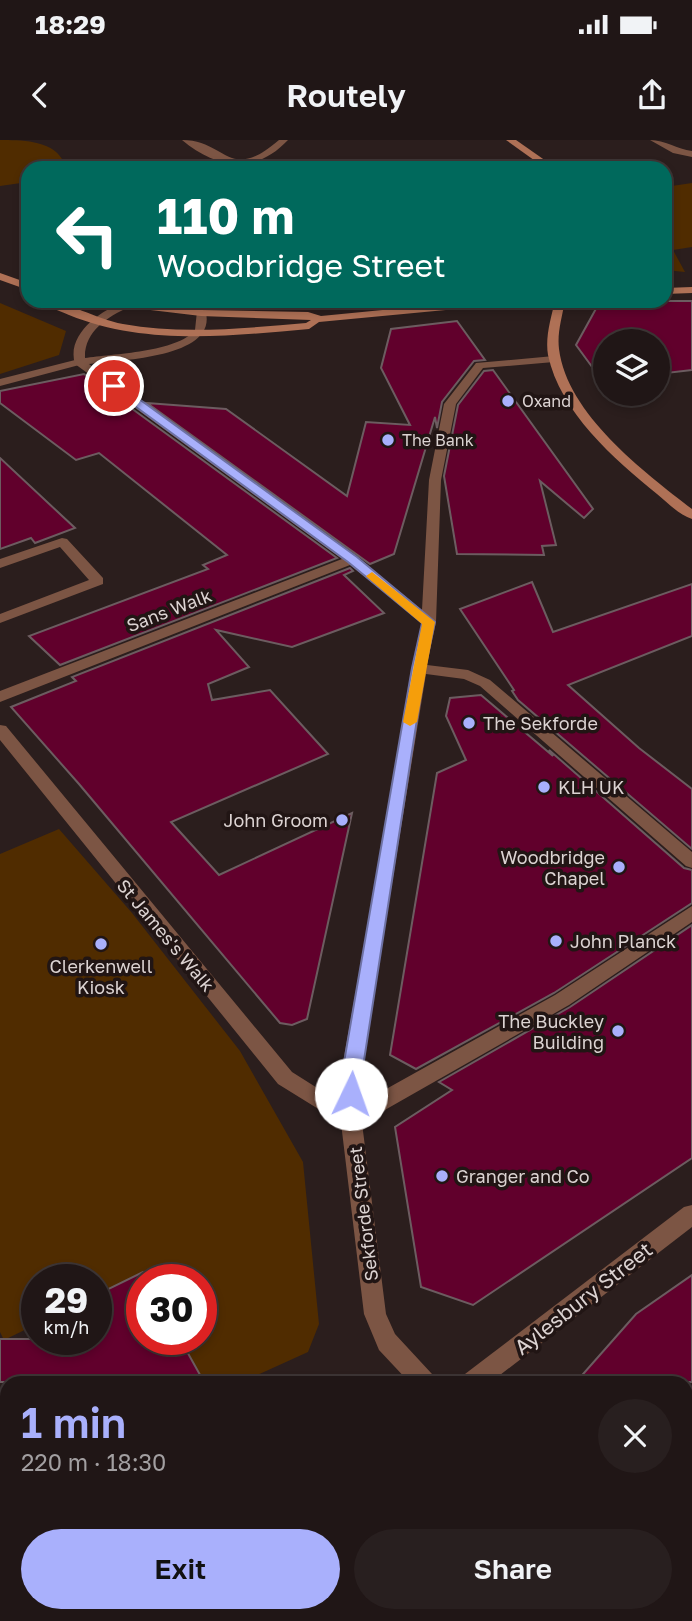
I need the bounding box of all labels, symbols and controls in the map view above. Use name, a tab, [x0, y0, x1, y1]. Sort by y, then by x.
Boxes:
text: 18:29	[35, 9, 106, 40]
icon: back	[21, 76, 59, 114]
text: Routely	[286, 76, 406, 114]
icon: share	[633, 76, 671, 114]
text: 110 m	[157, 186, 294, 245]
icon: left	[42, 189, 133, 280]
text: Woodbridge Street	[157, 246, 446, 284]
map controls	[593, 329, 670, 406]
button: layers	[593, 329, 670, 406]
pin	[84, 356, 144, 416]
icon: arrive	[95, 367, 133, 405]
place label: Oxand	[522, 391, 571, 411]
marker: Oxand	[500, 393, 516, 409]
place label: The Bank	[402, 430, 474, 450]
marker: The Bank	[380, 432, 396, 448]
street label: Sans Walk	[123, 584, 215, 636]
place label: The Sekforde	[483, 712, 598, 734]
marker: The Sekforde	[461, 715, 477, 731]
place label: KLH UK	[558, 776, 624, 798]
marker: KLH UK	[536, 779, 552, 795]
place label: John Groom	[224, 809, 328, 831]
marker: John Groom	[334, 812, 350, 828]
place label: Woodbridge Chapel	[500, 846, 605, 889]
marker: Woodbridge Chapel	[611, 859, 627, 875]
street label: St James's Walk	[113, 874, 219, 996]
place label: John Planck	[570, 930, 676, 952]
marker: John Planck	[548, 933, 564, 949]
marker: Clerkenwell Kiosk	[93, 936, 109, 952]
place label: Clerkenwell Kiosk	[50, 955, 153, 998]
place label: The Buckley Building	[498, 1010, 604, 1053]
marker: The Buckley Building	[610, 1023, 626, 1039]
position arrow	[314, 1057, 388, 1131]
street label: Sekforde Street	[344, 1145, 382, 1283]
place label: Granger and Co	[456, 1165, 590, 1187]
marker: Granger and Co	[434, 1168, 450, 1184]
street label: Aylesbury Street	[509, 1236, 657, 1360]
speed limit sign: 30	[126, 1264, 217, 1355]
text: 29	[45, 1279, 88, 1321]
text: km/h	[44, 1316, 89, 1338]
text: 1 min	[21, 1397, 126, 1447]
button: close	[598, 1399, 672, 1473]
text: 220 m · 18:30	[21, 1448, 166, 1476]
button: Exit	[21, 1529, 340, 1609]
button: Share	[354, 1529, 672, 1609]

